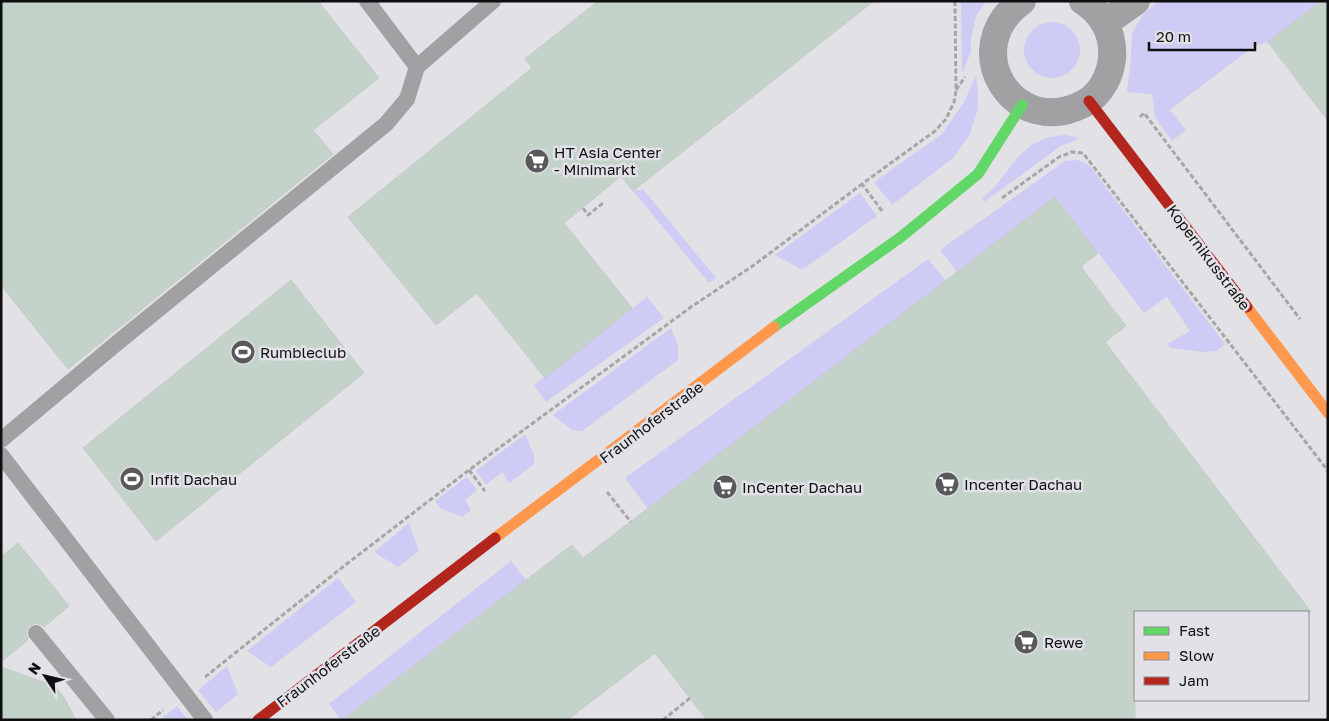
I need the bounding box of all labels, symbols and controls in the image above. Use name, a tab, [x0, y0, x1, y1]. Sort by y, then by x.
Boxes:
scale bar	[1149, 20, 1255, 52]
text: 20 m	[1156, 27, 1191, 45]
place label: HT Asia Center - Minimarkt	[554, 143, 661, 178]
supermarket icon: HT Asia Center - Minimarkt	[524, 148, 550, 174]
street label: Kopernikusstraße	[1164, 201, 1255, 313]
sports icon: Rumbleclub	[230, 339, 256, 365]
place label: Rumbleclub	[260, 343, 346, 361]
street label: Fraunhoferstraße	[596, 377, 707, 467]
sports icon: Infit Dachau	[119, 466, 145, 492]
place label: Infit Dachau	[150, 470, 237, 488]
supermarket icon: Incenter Dachau	[934, 471, 960, 497]
supermarket icon: InCenter Dachau	[712, 474, 738, 500]
place label: Incenter Dachau	[964, 475, 1082, 493]
place label: InCenter Dachau	[742, 478, 862, 496]
legend	[1134, 611, 1309, 701]
street label: Fraunhoferstraße	[273, 621, 384, 711]
text: Fast	[1179, 621, 1210, 639]
supermarket icon: Rewe	[1013, 629, 1039, 655]
place label: Rewe	[1044, 633, 1084, 651]
text: Slow	[1179, 646, 1214, 664]
north arrow	[20, 651, 70, 701]
text: N	[24, 659, 44, 677]
text: Jam	[1179, 671, 1209, 689]

